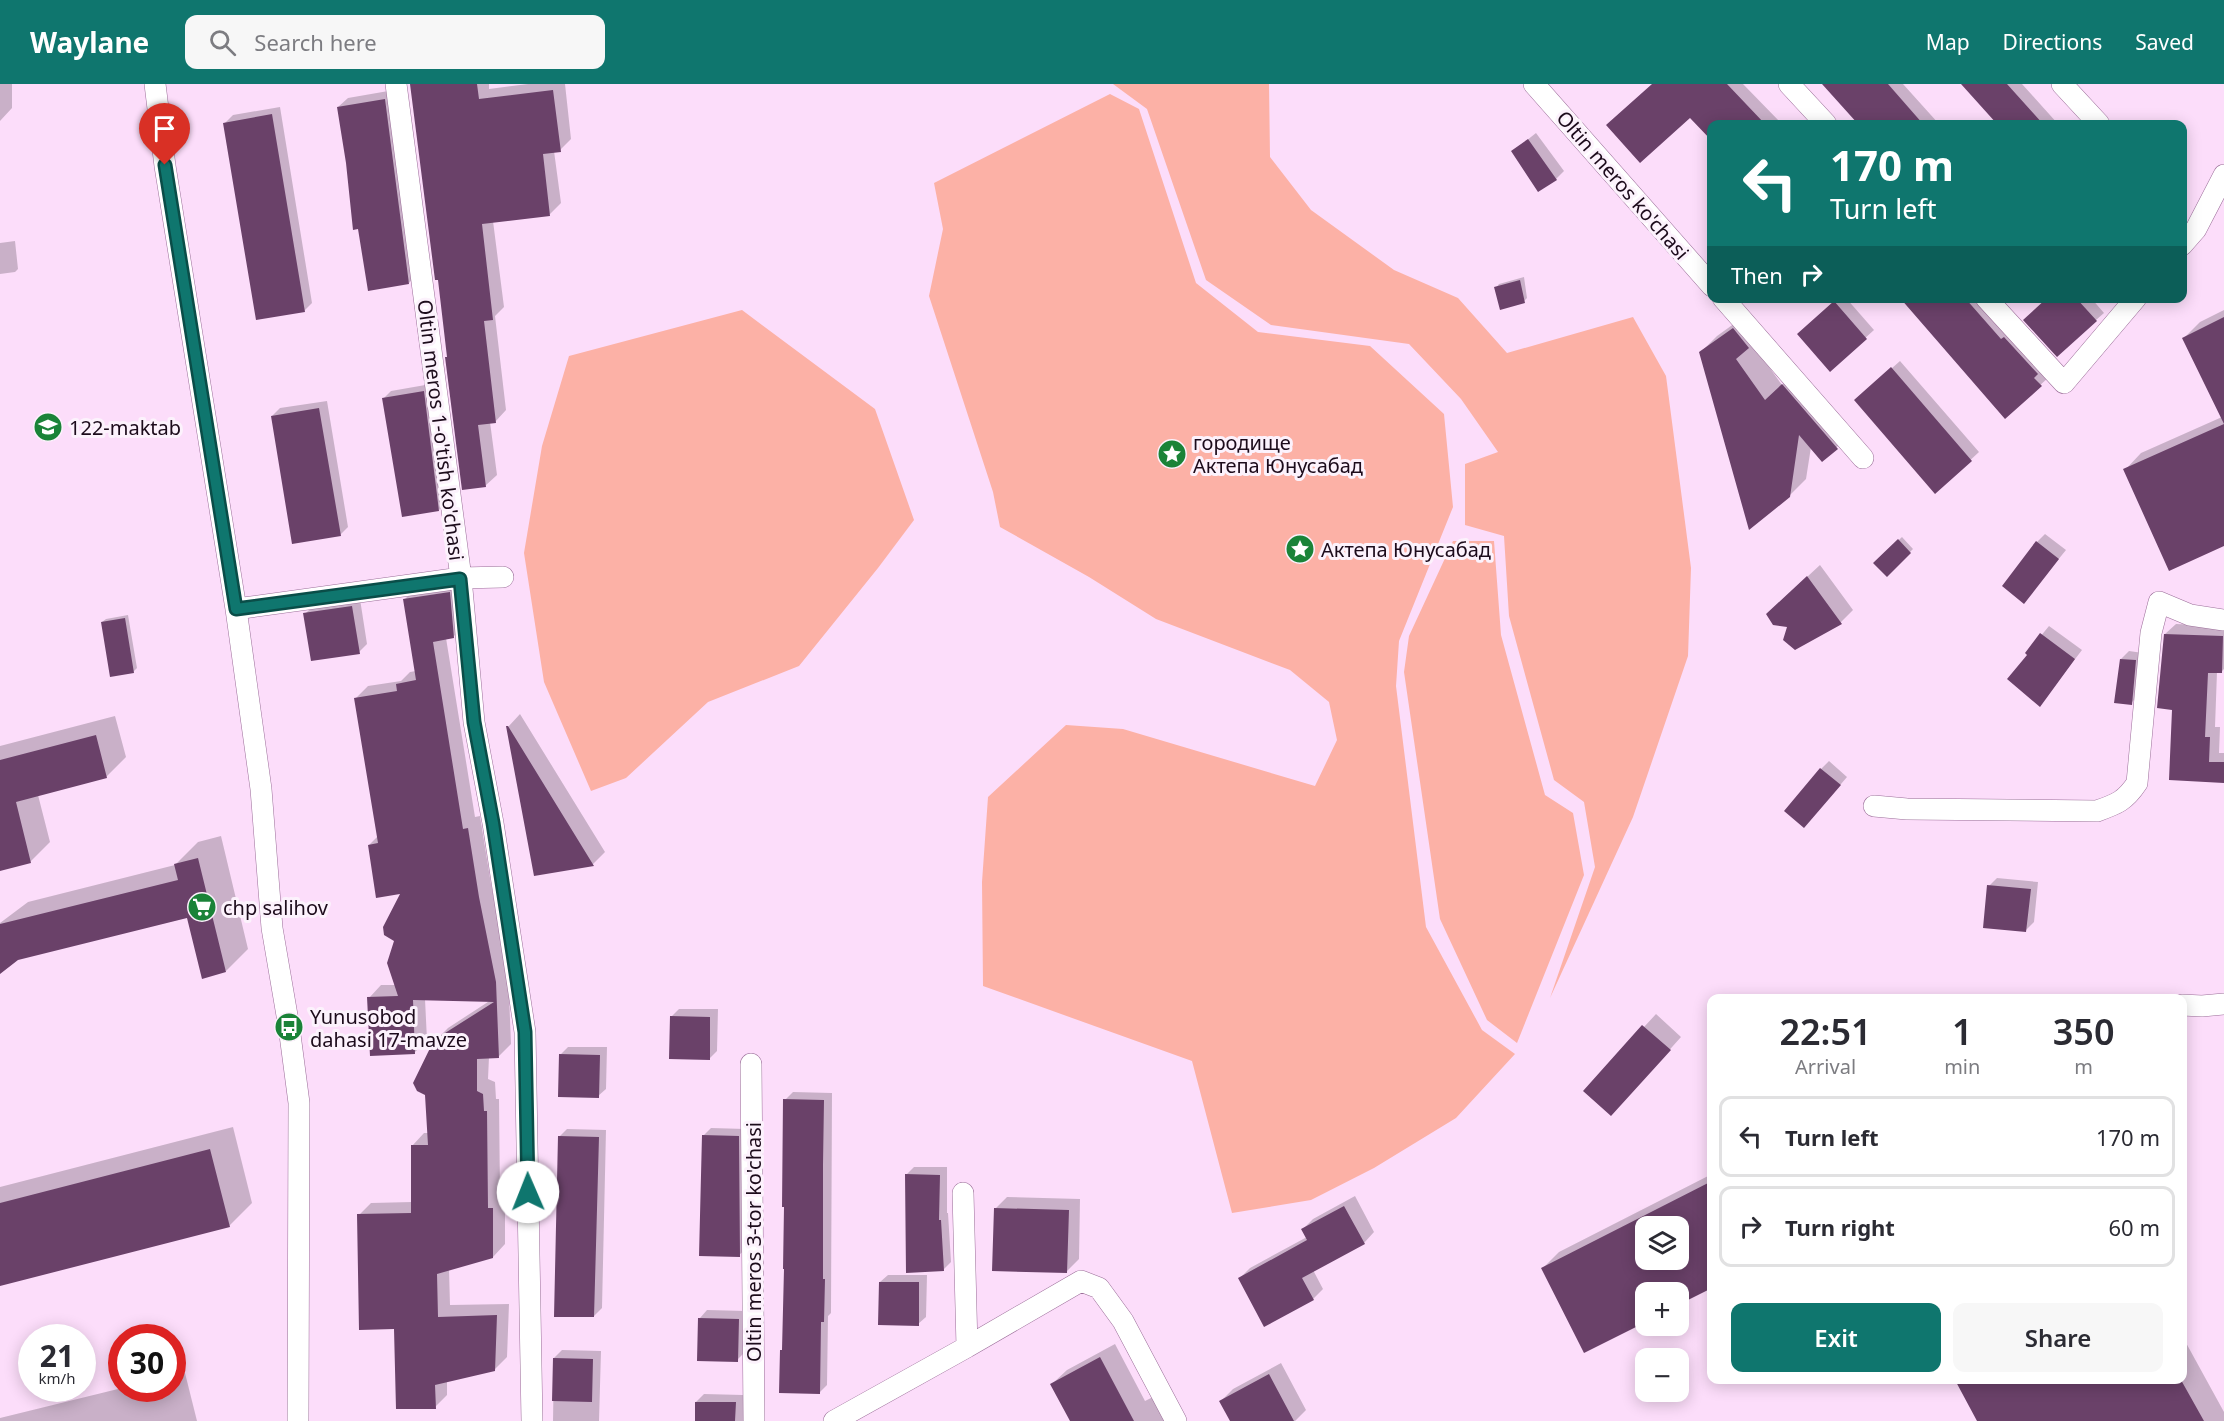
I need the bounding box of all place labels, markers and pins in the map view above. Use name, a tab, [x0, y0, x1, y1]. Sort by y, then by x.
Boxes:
pin	[139, 103, 190, 165]
school or university icon: 122-maktab	[32, 411, 64, 443]
place label: 122-maktab	[69, 414, 181, 441]
place label: городище Актепа Юнусабад	[1193, 429, 1363, 479]
place icon: городище Актепа Юнусабад	[1156, 438, 1188, 470]
place icon: Актепа Юнусабад	[1284, 533, 1316, 565]
place label: Актепа Юнусабад	[1321, 536, 1491, 563]
supermarket icon: chp salihov	[186, 891, 218, 923]
place label: chp salihov	[223, 894, 329, 921]
place label: Yunusobod dahasi 17-mavze	[310, 1003, 467, 1053]
bus stop icon: Yunusobod dahasi 17-mavze	[273, 1011, 305, 1043]

